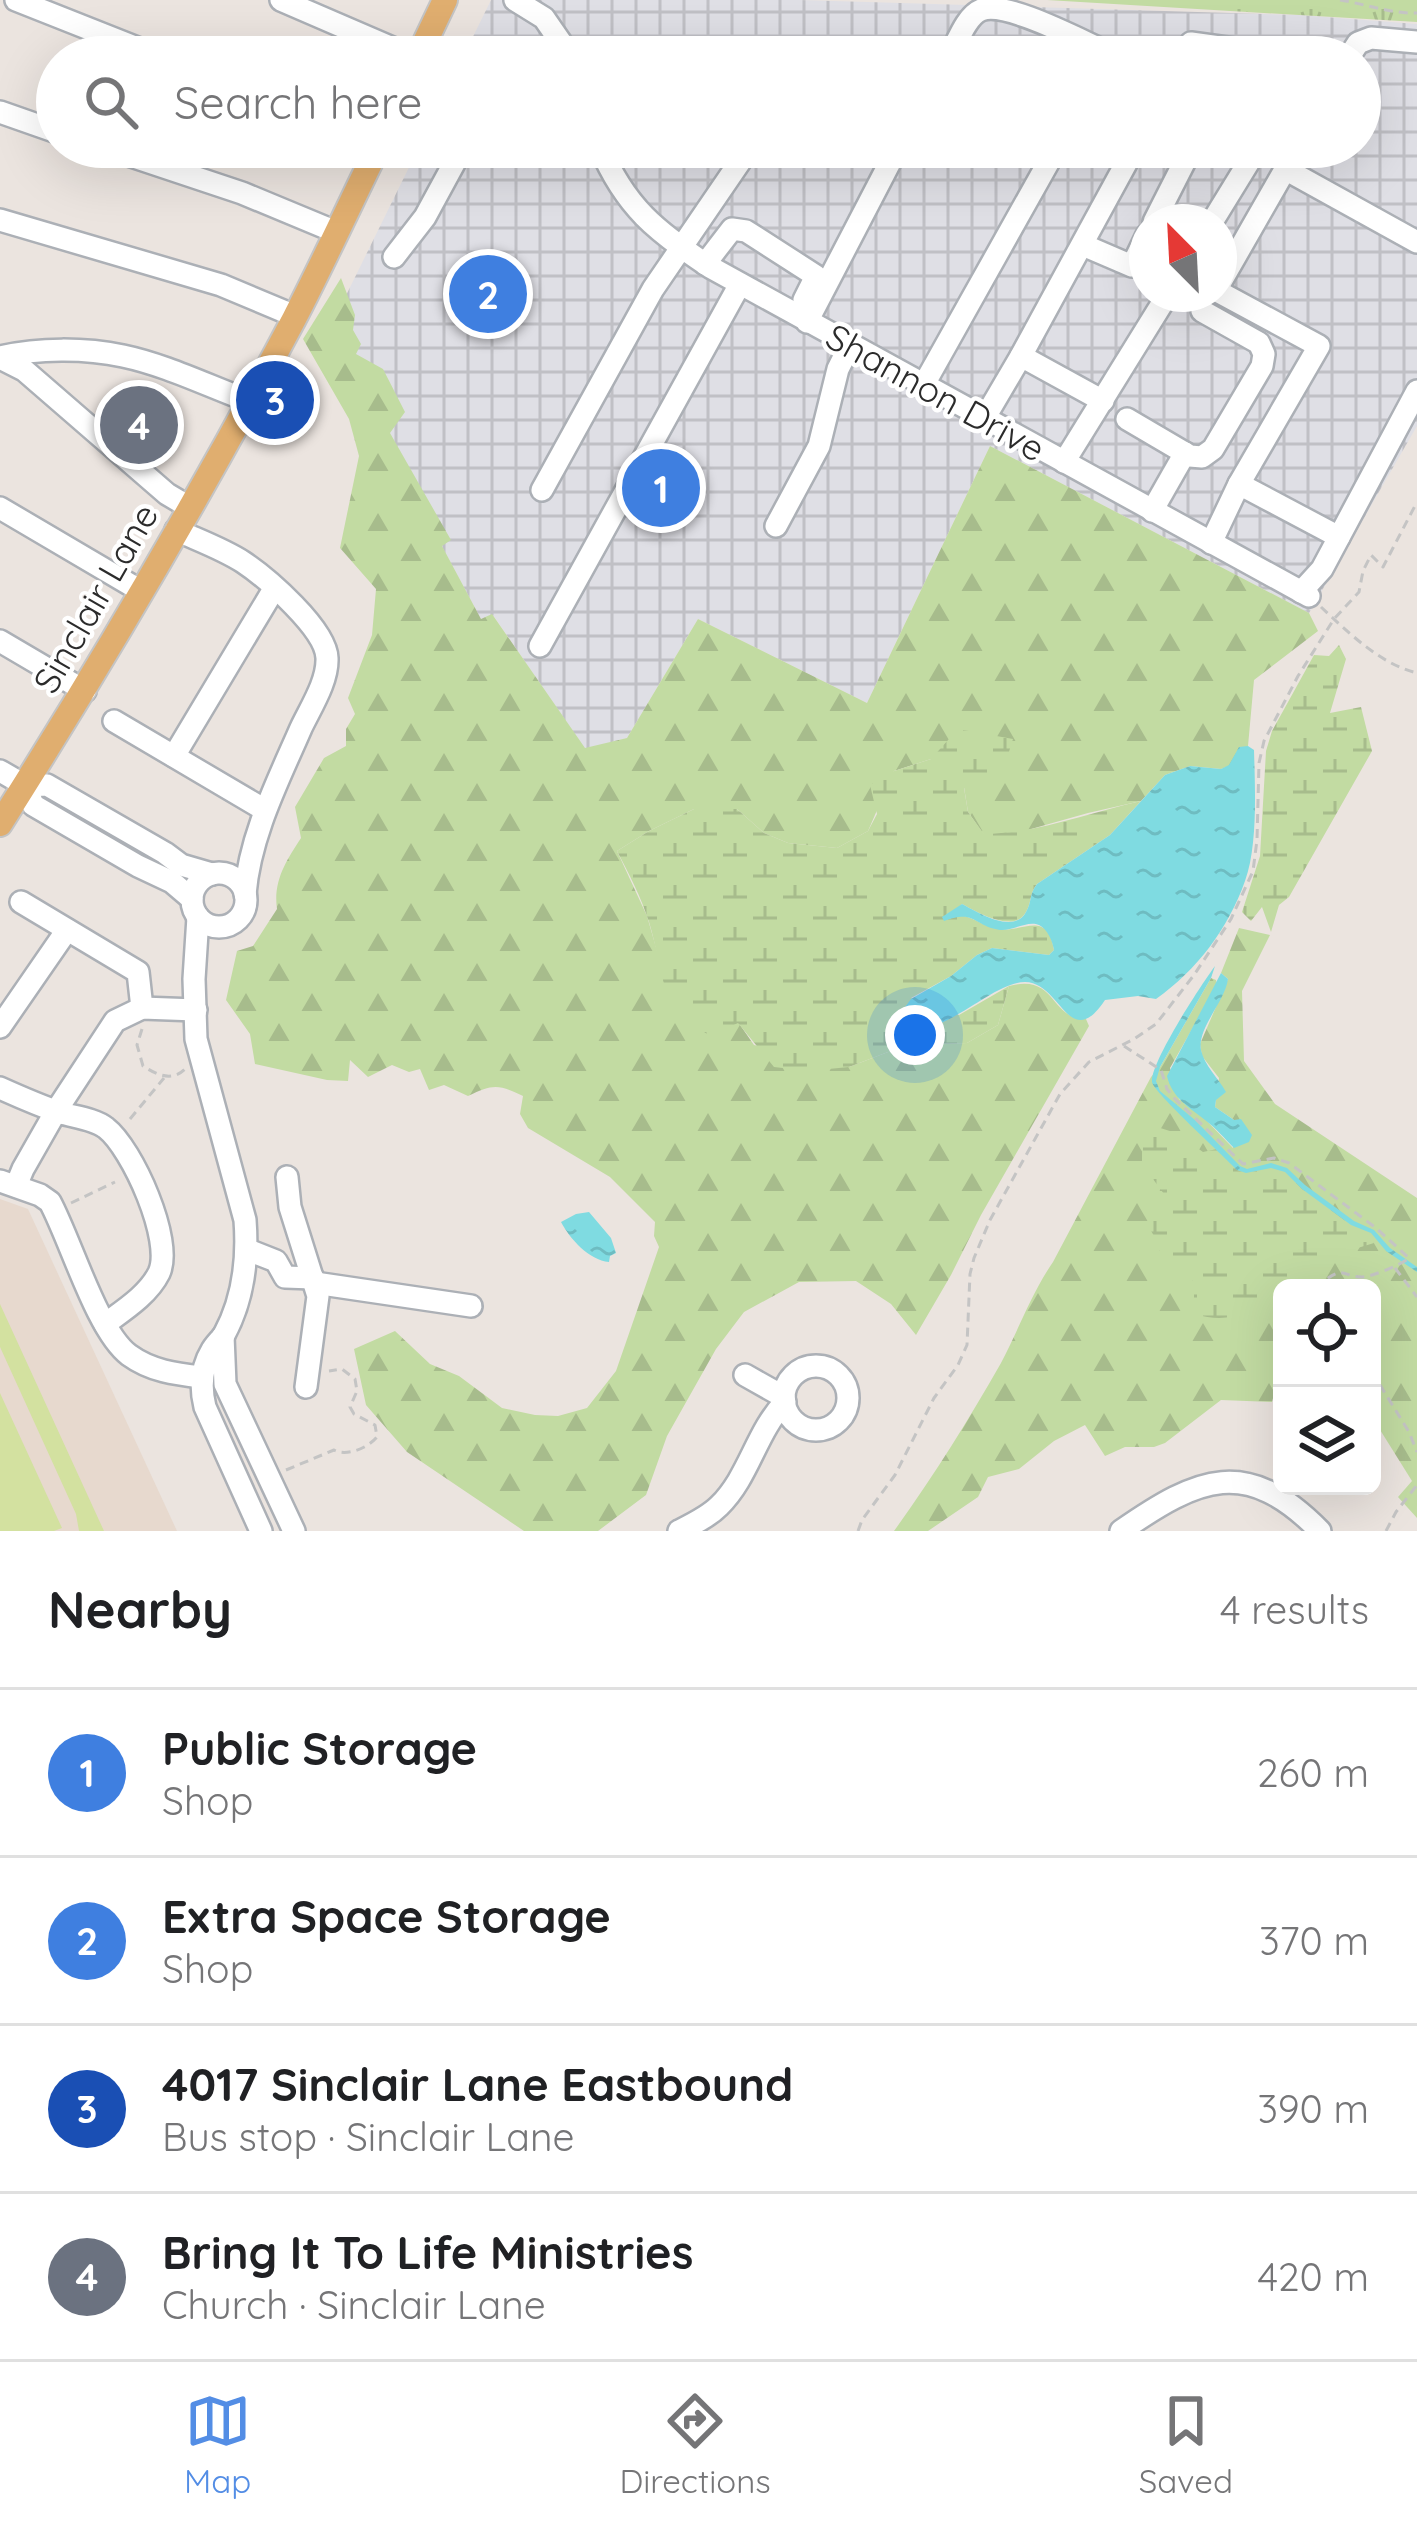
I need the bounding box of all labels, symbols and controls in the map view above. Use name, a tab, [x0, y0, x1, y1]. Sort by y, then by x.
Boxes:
search box	[36, 36, 1381, 168]
icon: search	[78, 69, 144, 135]
text: Search here	[174, 74, 422, 130]
north arrow	[1129, 204, 1237, 312]
pin: 2	[449, 249, 527, 339]
street label: Shannon Drive	[819, 313, 1053, 471]
pin: 3	[236, 355, 314, 445]
pin: 4	[100, 380, 178, 470]
pin: 1	[622, 443, 700, 533]
street label: Sinclair Lane	[23, 495, 167, 701]
your location	[885, 1005, 945, 1065]
map controls	[1273, 1279, 1381, 1495]
button: locate	[1273, 1279, 1381, 1387]
button: layers	[1273, 1387, 1381, 1495]
text: Nearby	[48, 1577, 232, 1641]
text: 4 results	[1220, 1585, 1369, 1634]
text: Public Storage	[162, 1720, 477, 1776]
text: 1	[79, 1748, 95, 1797]
text: 260 m	[1257, 1748, 1369, 1797]
text: Shop	[162, 1776, 253, 1825]
text: Extra Space Storage	[162, 1888, 611, 1944]
text: 2	[76, 1916, 98, 1965]
text: 370 m	[1259, 1916, 1369, 1965]
text: Shop	[162, 1944, 253, 1993]
text: 4017 Sinclair Lane Eastbound	[162, 2056, 793, 2112]
text: 3	[77, 2084, 97, 2133]
text: 390 m	[1257, 2084, 1369, 2133]
text: Bus stop · Sinclair Lane	[162, 2112, 575, 2161]
text: Bring It To Life Ministries	[162, 2224, 693, 2280]
text: 4	[76, 2252, 98, 2301]
text: 420 m	[1257, 2252, 1369, 2301]
text: Church · Sinclair Lane	[162, 2280, 546, 2329]
tab: Map	[184, 2388, 251, 2501]
tab: Directions	[619, 2388, 771, 2501]
tab: Saved	[1139, 2388, 1233, 2501]

